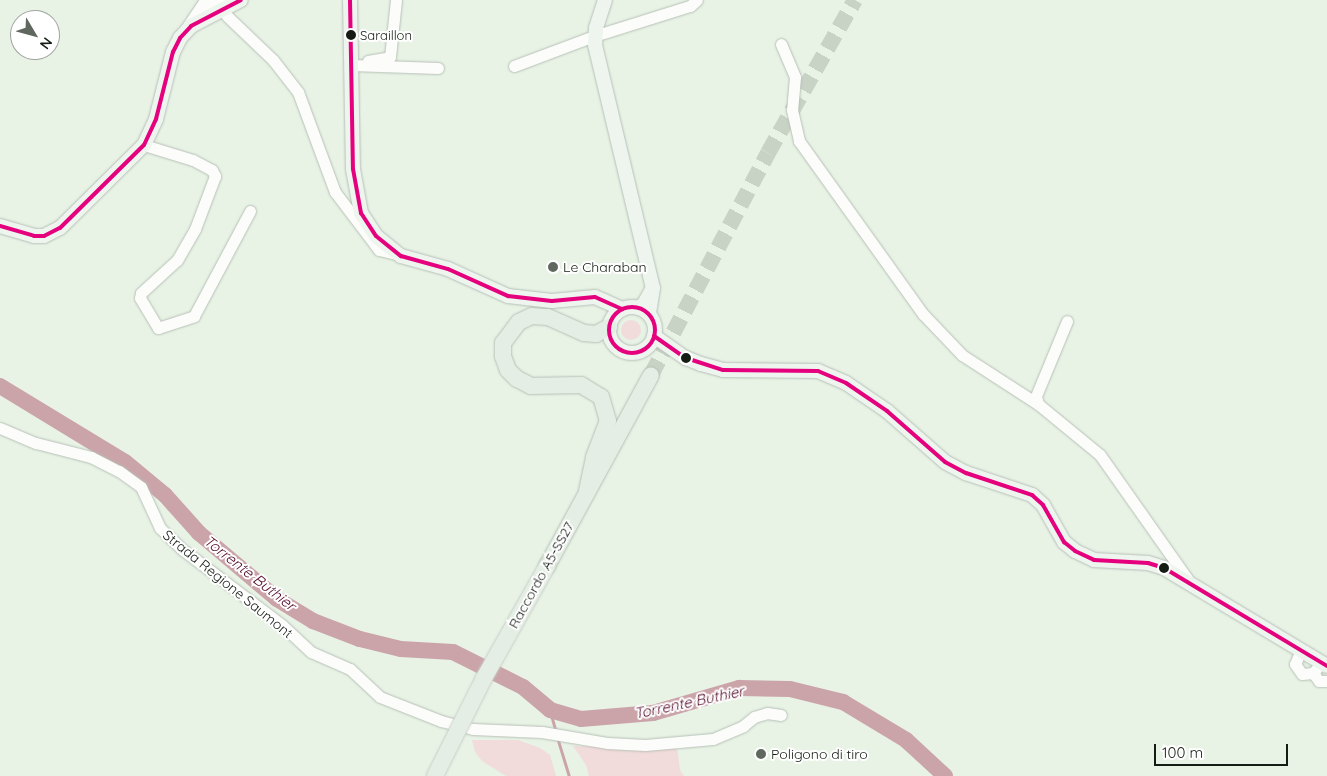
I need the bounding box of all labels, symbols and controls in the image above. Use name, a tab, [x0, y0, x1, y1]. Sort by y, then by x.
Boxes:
north arrow	[10, 10, 60, 60]
place label: Saraillon	[360, 27, 412, 43]
marker: Saraillon	[346, 30, 356, 40]
text: N	[36, 34, 56, 53]
place label: Le Charaban	[563, 259, 647, 275]
marker: Le Charaban	[547, 261, 559, 273]
unlabelled marker	[681, 353, 691, 363]
street label: Raccordo A5-SS27	[505, 519, 577, 631]
street label: Strada Regione Saumont	[160, 526, 296, 642]
water label: Torrente Buthier	[200, 532, 300, 614]
unlabelled marker	[1159, 563, 1169, 573]
water label: Torrente Buthier	[633, 682, 745, 722]
scale bar	[1157, 734, 1291, 766]
text: 100 m	[1162, 743, 1203, 762]
place label: Poligono di tiro	[771, 746, 868, 762]
marker: Poligono di tiro	[755, 748, 767, 760]

